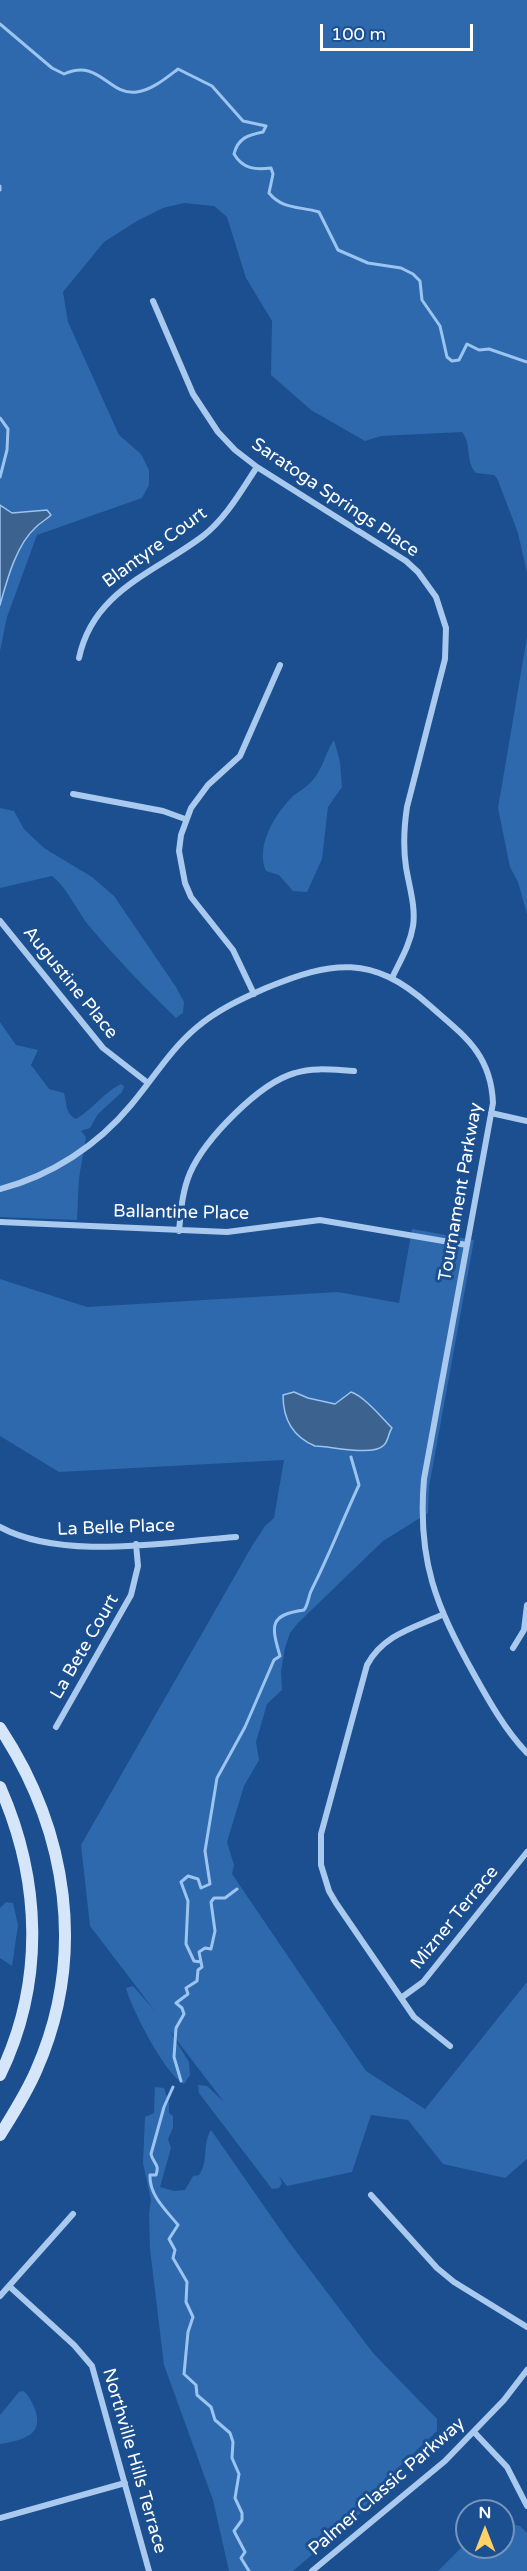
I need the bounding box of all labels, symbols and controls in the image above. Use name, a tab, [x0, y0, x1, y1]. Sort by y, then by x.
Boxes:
scale bar	[323, 12, 476, 50]
text: 100 m	[331, 23, 386, 45]
street label: Saratoga Springs Place	[247, 434, 423, 562]
street label: Blantyre Court	[99, 503, 211, 593]
street label: Augustine Place	[18, 922, 122, 1044]
street label: Tournament Parkway	[435, 1101, 487, 1283]
street label: Ballantine Place	[113, 1201, 249, 1225]
street label: La Belle Place	[57, 1515, 175, 1541]
street label: La Bete Court	[46, 1591, 124, 1703]
street label: Mizner Terrace	[407, 1862, 503, 1974]
street label: Northville Hills Terrace	[97, 2366, 171, 2556]
street label: Palmer Classic Parkway	[304, 2413, 470, 2561]
north arrow	[455, 2499, 515, 2559]
text: N	[479, 2503, 491, 2523]

